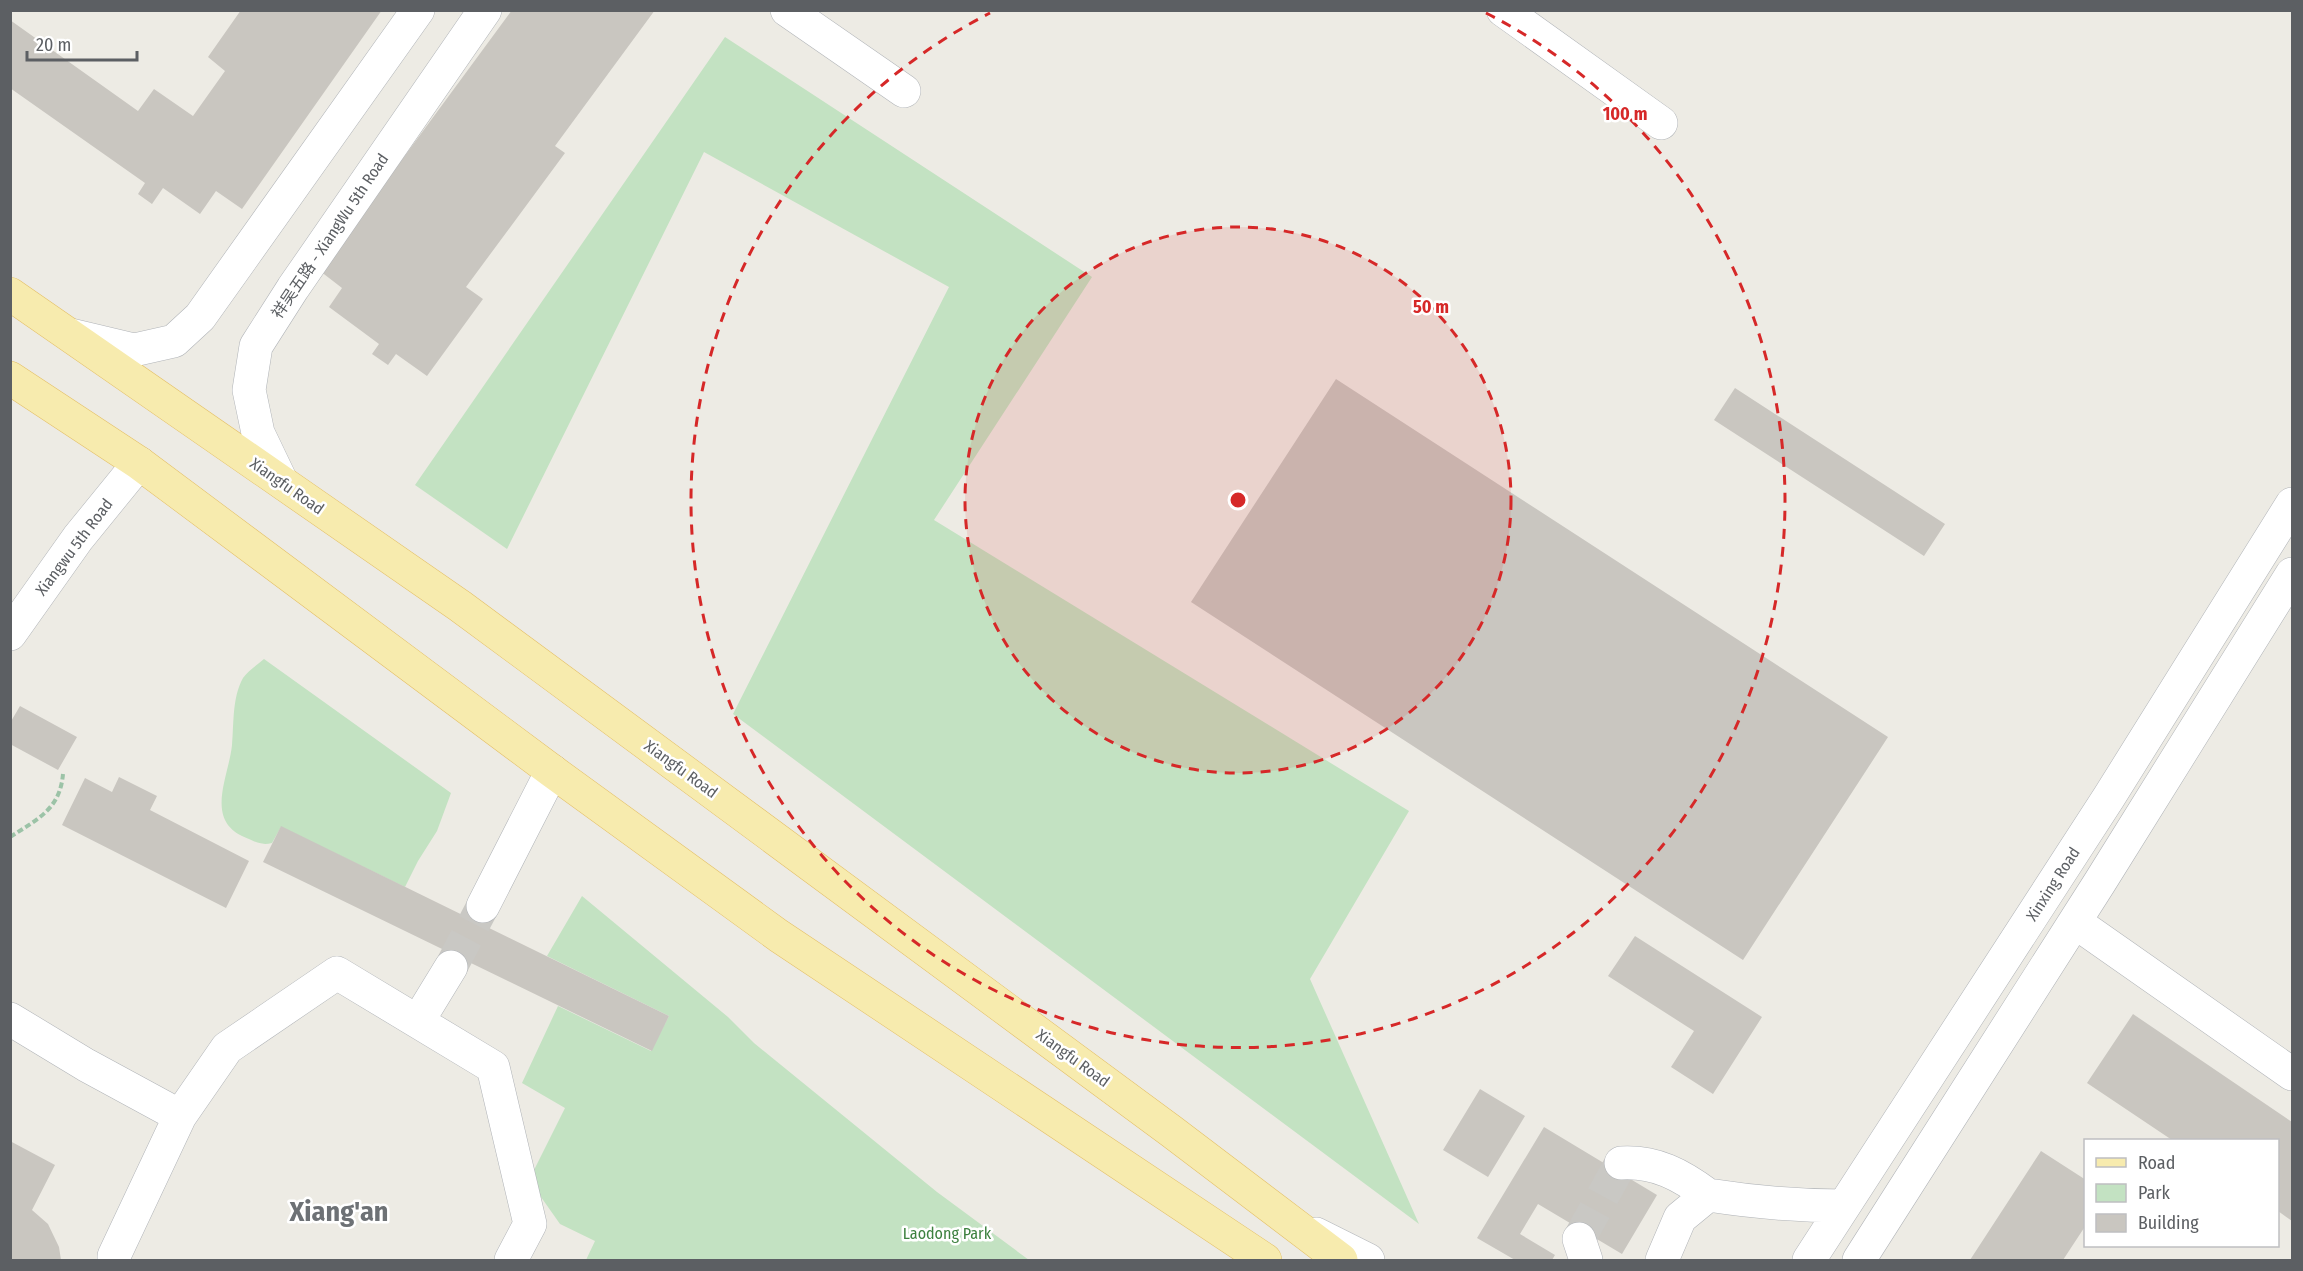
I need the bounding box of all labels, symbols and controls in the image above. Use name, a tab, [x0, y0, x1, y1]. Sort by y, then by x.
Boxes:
scale bar	[27, 24, 136, 62]
text: 20 m	[36, 34, 71, 56]
text: 100 m	[1603, 103, 1647, 125]
street label: 祥吴五路 - XiangWu 5th Road	[268, 150, 392, 322]
text: 50 m	[1413, 296, 1449, 318]
street label: Xiangfu Road	[246, 454, 328, 518]
centre of rings	[1228, 490, 1248, 510]
street label: Xiangwu 5th Road	[31, 495, 117, 599]
street label: Xiangfu Road	[641, 736, 721, 802]
street label: Xinxing Road	[2022, 844, 2084, 924]
street label: Xiangfu Road	[1033, 1025, 1113, 1091]
legend	[2084, 1139, 2279, 1247]
text: Road	[2138, 1152, 2175, 1174]
text: Park	[2138, 1182, 2171, 1204]
district label: Xiang'an	[288, 1195, 389, 1228]
text: Building	[2138, 1212, 2199, 1234]
park label: Laodong Park	[903, 1224, 992, 1243]

